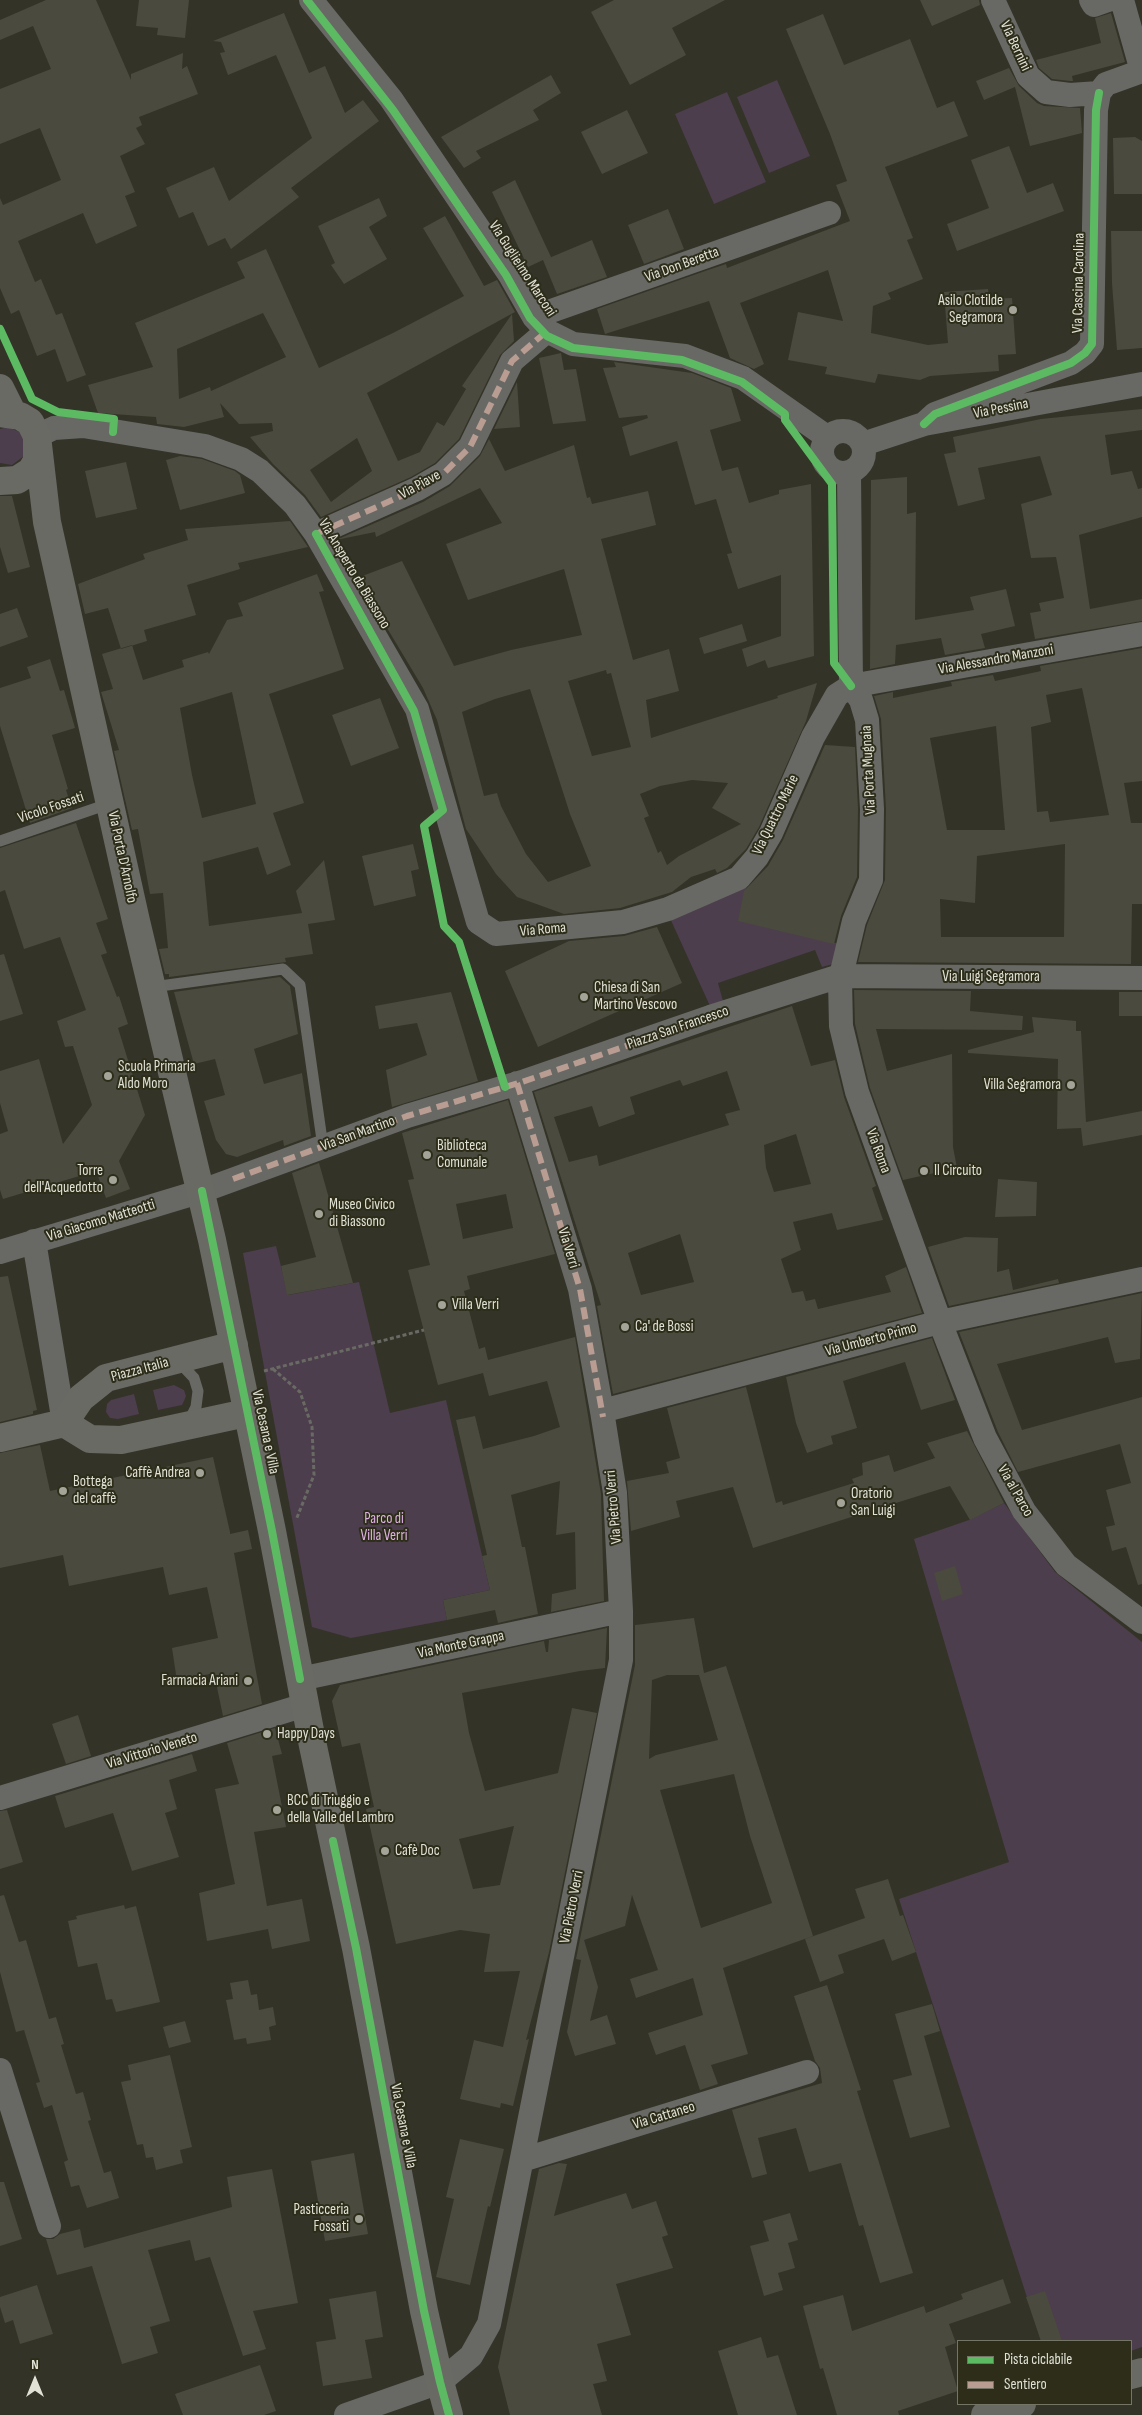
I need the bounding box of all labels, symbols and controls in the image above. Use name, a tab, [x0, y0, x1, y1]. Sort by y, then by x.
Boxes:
street label: Via Bernini	[996, 18, 1034, 74]
street label: Via Guglielmo Marconi	[484, 218, 560, 320]
street label: Via Cascina Carolina	[1069, 233, 1089, 333]
street label: Via Don Beretta	[642, 243, 722, 287]
place label: Asilo Clotilde Segramora	[938, 292, 1003, 327]
marker: Asilo Clotilde Segramora	[1007, 304, 1019, 316]
street label: Via Pessina	[972, 395, 1030, 423]
street label: Via Piave	[396, 466, 444, 504]
street label: Via Ansperto da Biassono	[314, 516, 394, 632]
street label: Via Alessandro Manzoni	[937, 641, 1055, 679]
street label: Via Porta Mugnaia	[858, 725, 880, 815]
street label: Via Quattro Marie	[749, 772, 803, 858]
street label: Vicolo Fossati	[16, 788, 86, 828]
street label: Via Porta D'Arnolfo	[103, 809, 141, 905]
street label: Via Roma	[519, 919, 567, 941]
street label: Via Luigi Segramora	[942, 968, 1040, 986]
place label: Chiesa di San Martino Vescovo	[594, 979, 677, 1014]
marker: Chiesa di San Martino Vescovo	[578, 991, 590, 1003]
street label: Piazza San Francesco	[625, 1002, 731, 1054]
place label: Scuola Primaria Aldo Moro	[118, 1058, 196, 1093]
marker: Scuola Primaria Aldo Moro	[102, 1070, 114, 1082]
place label: Villa Segramora	[984, 1076, 1061, 1094]
marker: Villa Segramora	[1065, 1079, 1077, 1091]
street label: Via San Martino	[318, 1112, 398, 1156]
street label: Via Roma	[862, 1126, 894, 1176]
place label: Biblioteca Comunale	[437, 1137, 487, 1172]
marker: Biblioteca Comunale	[421, 1149, 433, 1161]
place label: Torre dell'Acquedotto	[24, 1162, 103, 1197]
place label: Il Circuito	[934, 1162, 982, 1180]
marker: Il Circuito	[918, 1165, 930, 1177]
marker: Torre dell'Acquedotto	[107, 1174, 119, 1186]
street label: Via Giacomo Matteotti	[45, 1196, 157, 1246]
place label: Museo Civico di Biassono	[329, 1196, 395, 1231]
marker: Museo Civico di Biassono	[313, 1208, 325, 1220]
street label: Via Verri	[553, 1226, 583, 1270]
place label: Villa Verri	[452, 1296, 499, 1314]
marker: Villa Verri	[436, 1299, 448, 1311]
place label: Ca' de Bossi	[635, 1318, 693, 1336]
street label: Via Umberto Primo	[823, 1319, 919, 1361]
marker: Ca' de Bossi	[619, 1321, 631, 1333]
street label: Piazza Italia	[109, 1354, 171, 1386]
street label: Via Cesana e Villa	[247, 1388, 283, 1476]
street label: Via al Parco	[993, 1462, 1037, 1520]
place label: Caffè Andrea	[125, 1464, 190, 1482]
marker: Caffè Andrea	[194, 1467, 206, 1479]
street label: Via Pietro Verri	[602, 1469, 626, 1545]
place label: Bottega del caffè	[73, 1473, 116, 1508]
marker: Bottega del caffè	[57, 1485, 69, 1497]
place label: Oratorio San Luigi	[851, 1485, 895, 1520]
marker: Oratorio San Luigi	[835, 1497, 847, 1509]
park label: Parco di Villa Verri	[361, 1510, 407, 1545]
street label: Via Monte Grappa	[416, 1627, 506, 1663]
place label: Farmacia Ariani	[161, 1672, 238, 1690]
marker: Farmacia Ariani	[242, 1675, 254, 1687]
place label: Happy Days	[277, 1725, 335, 1743]
marker: Happy Days	[261, 1728, 273, 1740]
street label: Via Vittorio Veneto	[105, 1729, 199, 1773]
place label: BCC di Triuggio e della Valle del Lambro	[287, 1792, 394, 1827]
marker: BCC di Triuggio e della Valle del Lambro	[271, 1804, 283, 1816]
place label: Cafè Doc	[395, 1842, 440, 1860]
marker: Cafè Doc	[379, 1845, 391, 1857]
street label: Via Pietro Verri	[556, 1869, 588, 1945]
street label: Via Cesana e Villa	[386, 2082, 420, 2170]
street label: Via Cattaneo	[631, 2098, 697, 2134]
place label: Pasticceria Fossati	[294, 2201, 349, 2236]
marker: Pasticceria Fossati	[353, 2213, 365, 2225]
legend	[957, 2340, 1132, 2405]
text: Pista ciclabile	[1004, 2350, 1072, 2369]
north arrow	[10, 2355, 60, 2405]
text: N	[31, 2356, 39, 2373]
text: Sentiero	[1004, 2375, 1047, 2394]

